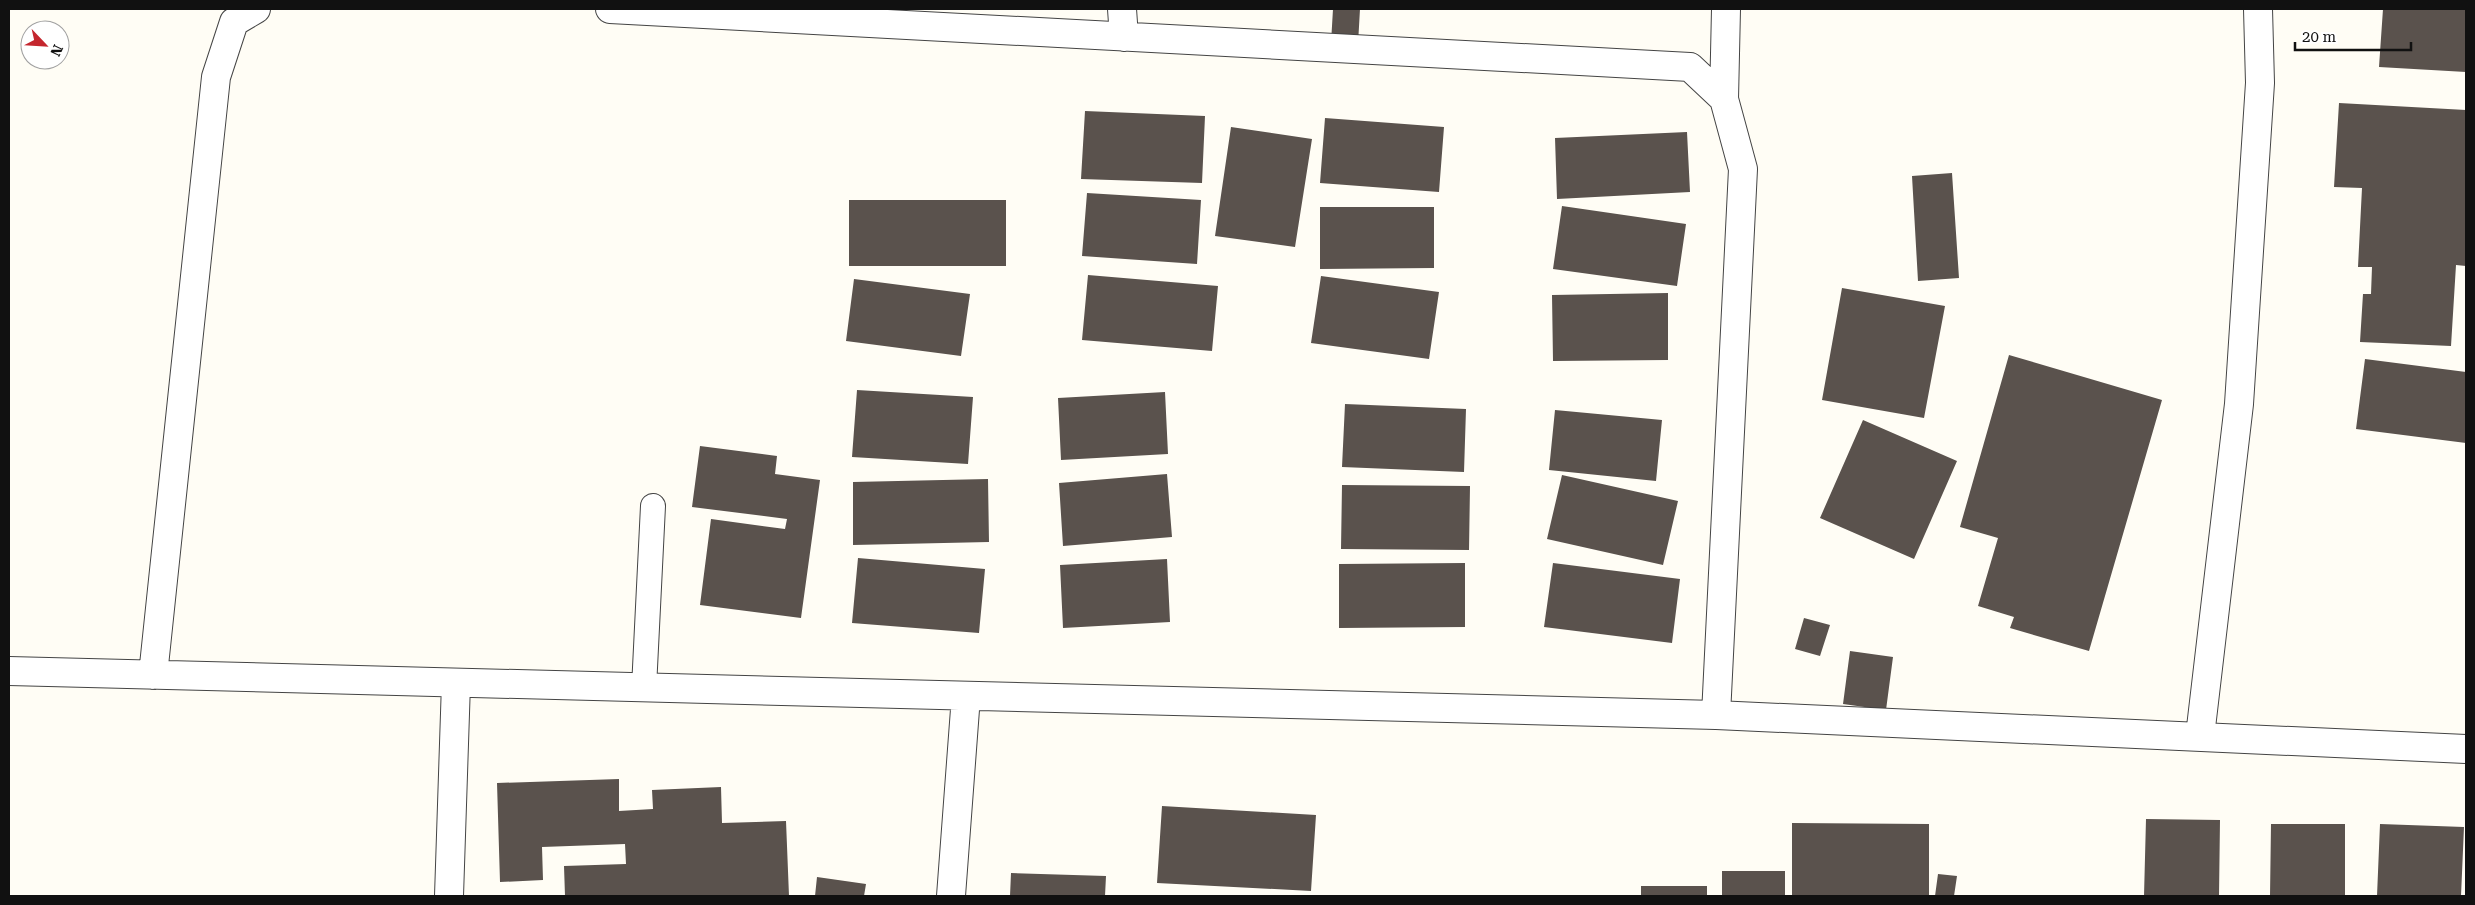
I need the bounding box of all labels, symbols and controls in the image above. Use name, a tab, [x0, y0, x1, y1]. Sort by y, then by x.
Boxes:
north arrow	[20, 20, 70, 70]
scale bar	[2295, 20, 2411, 52]
text: 20 m	[2302, 28, 2337, 46]
text: N	[47, 42, 66, 59]

